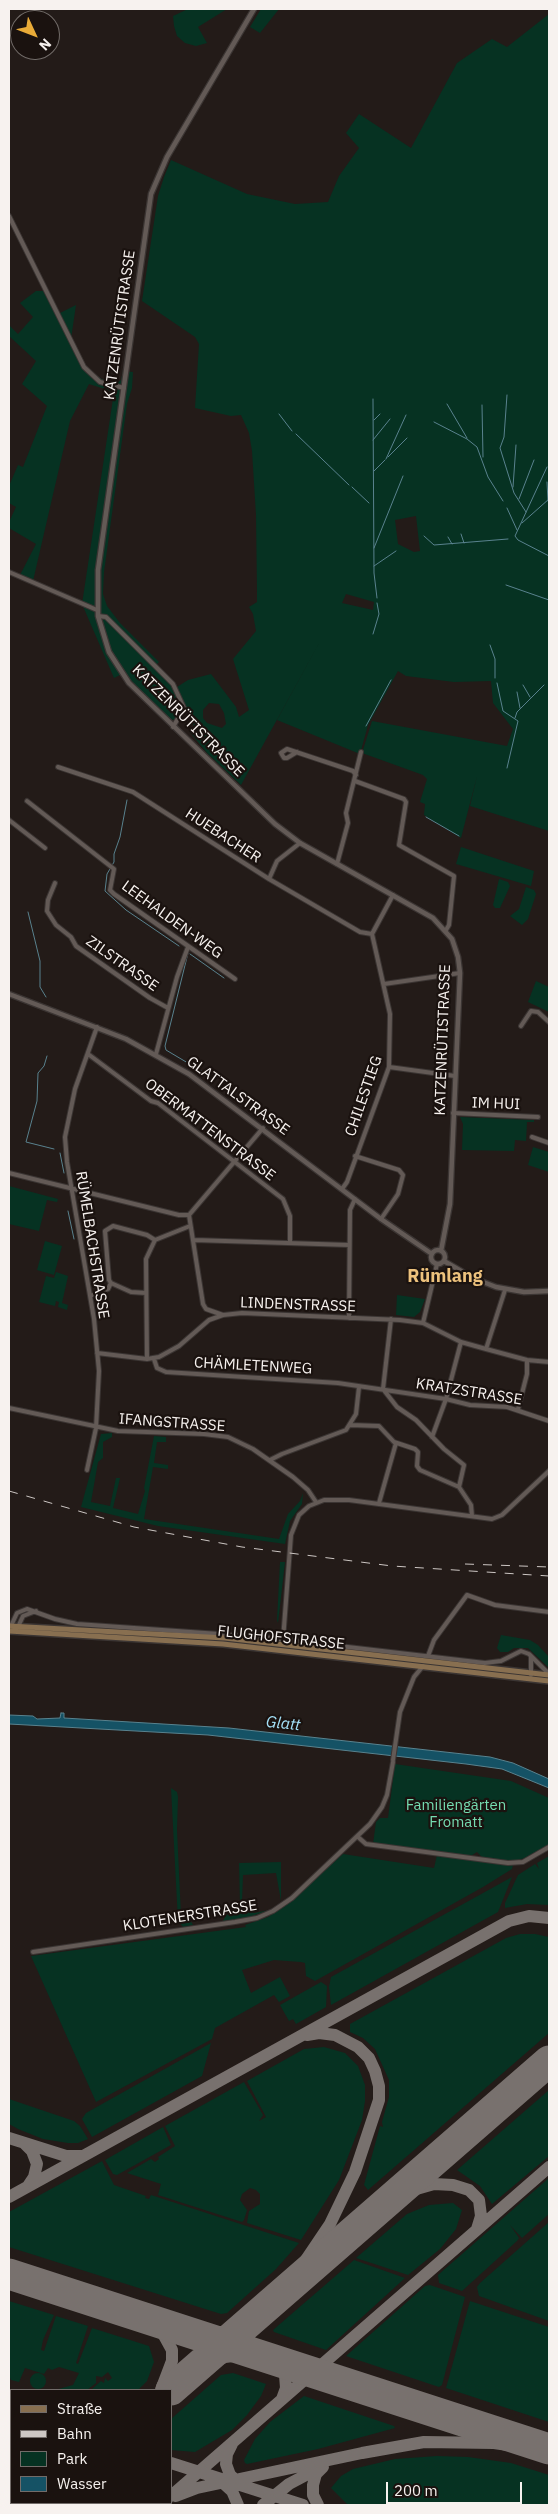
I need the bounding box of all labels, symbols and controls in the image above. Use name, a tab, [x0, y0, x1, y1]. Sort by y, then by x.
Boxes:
north arrow	[10, 10, 60, 60]
text: N	[35, 35, 55, 54]
street label: KATZENRÜTISTRASSE	[101, 249, 139, 401]
street label: KATZENRÜTISTRASSE	[128, 661, 248, 781]
street label: HUEBACHER	[182, 805, 264, 867]
street label: LEEHALDEN-WEG	[118, 877, 226, 963]
street label: ZILSTRASSE	[82, 932, 162, 996]
street label: KATZENRÜTISTRASSE	[431, 964, 455, 1116]
street label: GLATTALSTRASSE	[183, 1053, 293, 1139]
street label: CHILESTIEG	[342, 1053, 386, 1139]
street label: OBERMATTENSTRASSE	[141, 1075, 279, 1185]
street label: IM HUI	[471, 1094, 521, 1114]
street label: RÜMELBACHSTRASSE	[71, 1170, 113, 1320]
district label: Rümlang	[407, 1266, 483, 1288]
street label: LINDENSTRASSE	[240, 1294, 356, 1316]
street label: CHÄMLETENWEG	[193, 1354, 313, 1378]
street label: KRATZSTRASSE	[415, 1375, 523, 1409]
street label: IFANGSTRASSE	[118, 1410, 226, 1436]
street label: FLUGHOFSTRASSE	[216, 1622, 346, 1654]
water label: Glatt	[265, 1713, 301, 1735]
park label: Familiengärten Fromatt	[406, 1797, 506, 1832]
street label: KLOTENERSTRASSE	[122, 1897, 258, 1935]
legend	[10, 2389, 172, 2504]
text: Straße	[57, 2399, 102, 2418]
text: Bahn	[57, 2424, 92, 2443]
text: Park	[57, 2449, 87, 2468]
scale bar	[388, 2472, 524, 2504]
text: Wasser	[57, 2474, 107, 2493]
text: 200 m	[394, 2481, 438, 2500]

